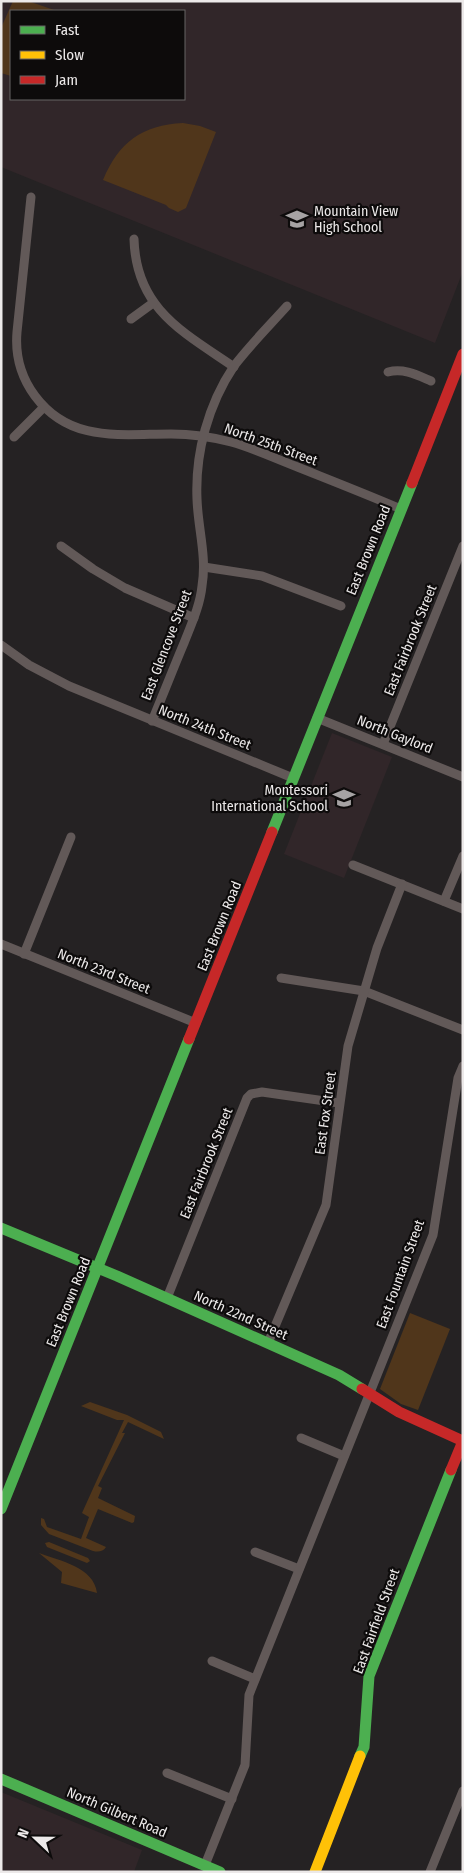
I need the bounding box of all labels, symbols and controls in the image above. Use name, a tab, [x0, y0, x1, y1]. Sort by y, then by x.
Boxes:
legend	[10, 10, 185, 100]
text: Fast	[55, 21, 79, 39]
text: Slow	[55, 46, 84, 64]
text: Jam	[55, 71, 78, 89]
place label: Mountain View High School	[314, 203, 398, 236]
school or university icon: Mountain View High School	[284, 206, 310, 232]
street label: North 25th Street	[222, 420, 320, 469]
street label: East Brown Road	[343, 503, 394, 598]
street label: East Fairbrook Street	[380, 582, 441, 698]
street label: East Glencove Street	[138, 587, 195, 703]
street label: North 24th Street	[156, 701, 254, 754]
street label: North Gaylord	[355, 712, 435, 757]
place label: Montessori International School	[211, 782, 328, 815]
school or university icon: Montessori International School	[331, 785, 357, 811]
street label: East Brown Road	[194, 879, 245, 974]
street label: North 23rd Street	[55, 945, 153, 998]
street label: East Fox Street	[311, 1070, 340, 1156]
street label: East Fairbrook Street	[176, 1105, 237, 1221]
street label: East Fountain Street	[373, 1217, 428, 1331]
street label: East Brown Road	[43, 1255, 94, 1350]
street label: North 22nd Street	[191, 1287, 291, 1344]
street label: East Fairfield Street	[350, 1566, 404, 1676]
street label: North Gilbert Road	[64, 1784, 170, 1841]
north arrow	[10, 1813, 60, 1863]
text: N	[14, 1826, 33, 1840]

